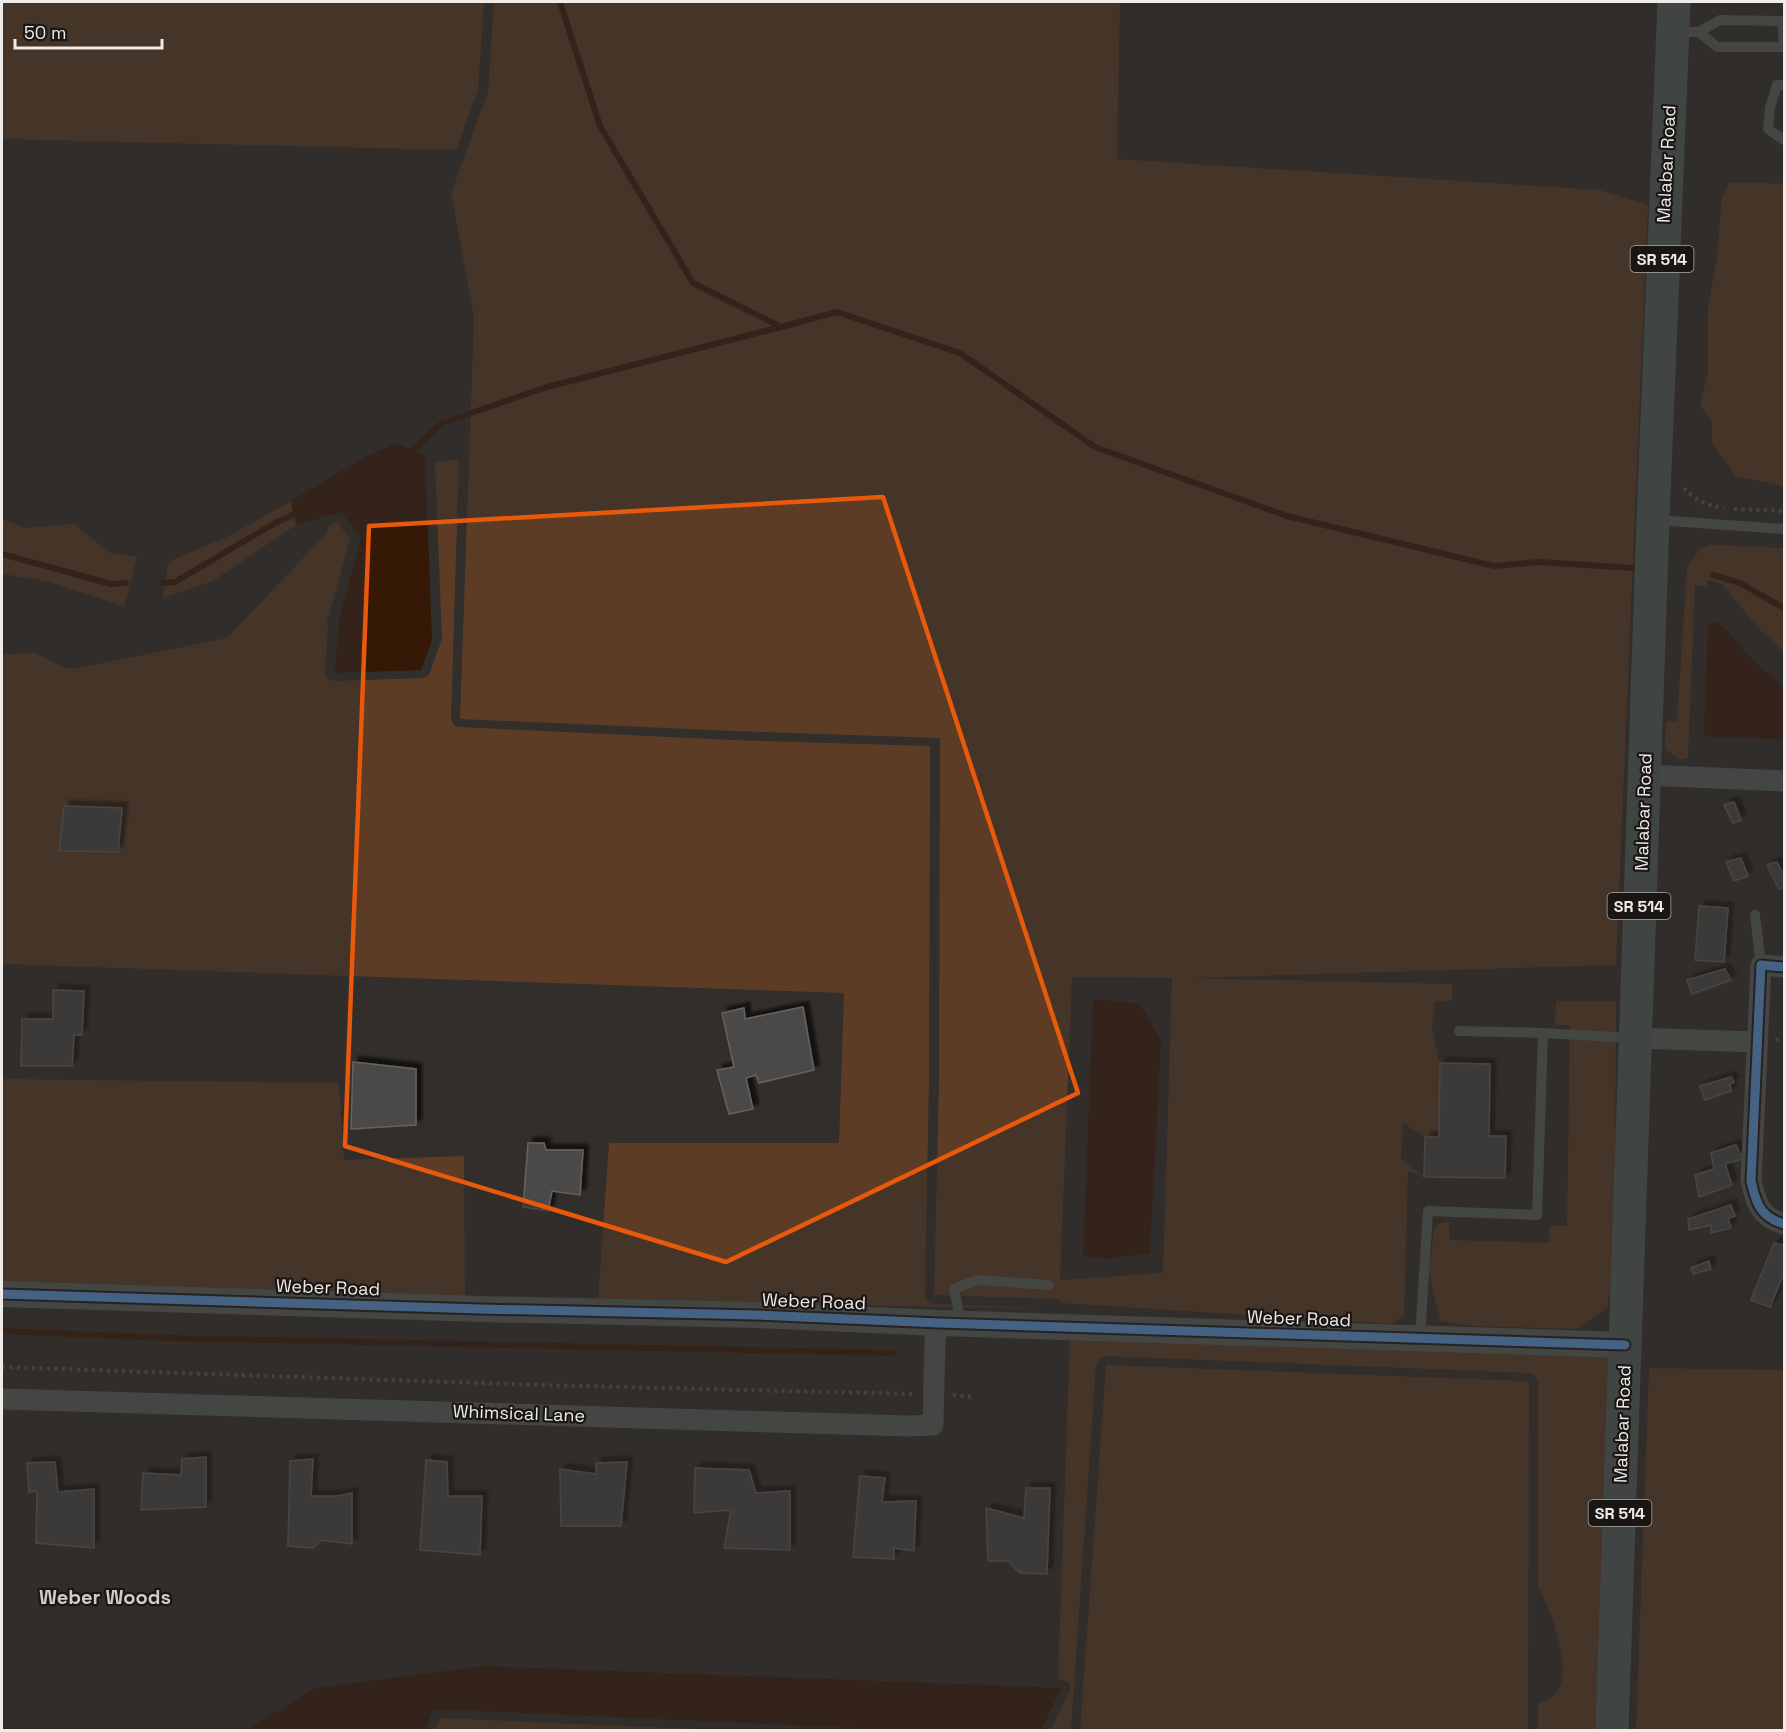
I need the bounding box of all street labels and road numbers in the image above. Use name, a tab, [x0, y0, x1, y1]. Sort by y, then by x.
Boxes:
street label: Malabar Road	[1651, 104, 1681, 224]
road number: SR 514	[1630, 246, 1694, 272]
street label: Malabar Road	[1629, 753, 1657, 871]
road number: SR 514	[1608, 893, 1670, 919]
street label: Weber Road	[276, 1274, 380, 1300]
street label: Weber Road	[762, 1288, 866, 1314]
street label: Weber Road	[1247, 1305, 1351, 1331]
street label: Malabar Road	[1608, 1365, 1636, 1483]
street label: Whimsical Lane	[452, 1399, 586, 1427]
road number: SR 514	[1588, 1500, 1652, 1526]

